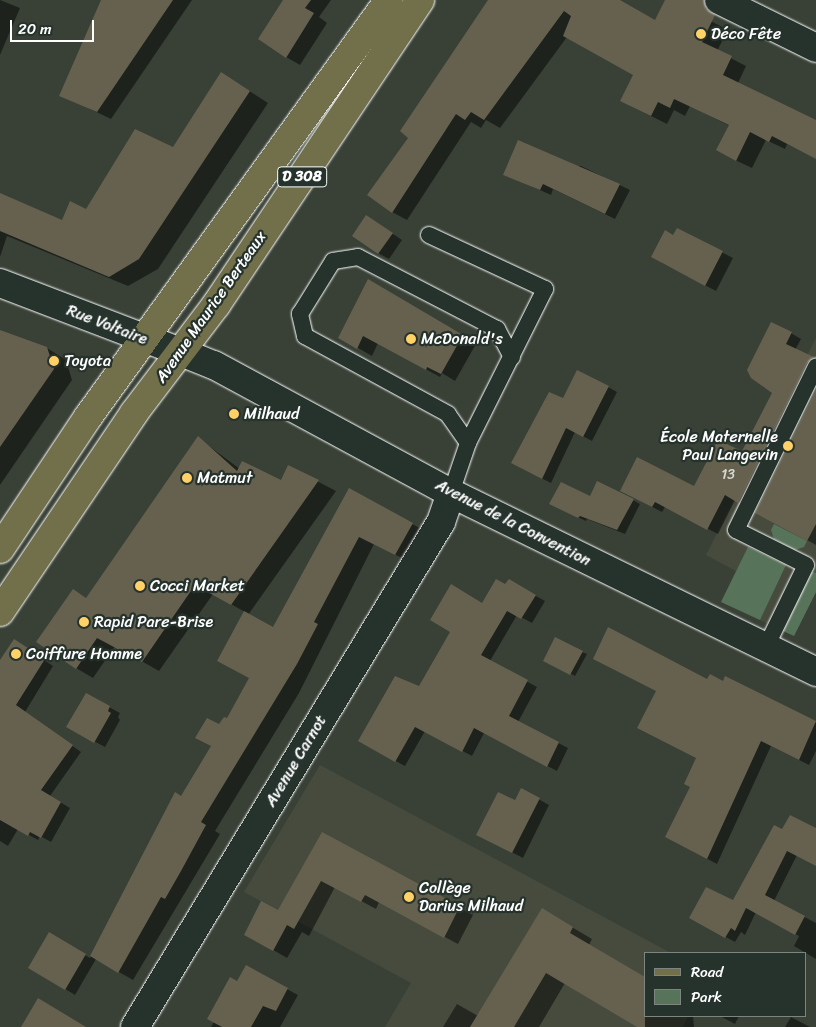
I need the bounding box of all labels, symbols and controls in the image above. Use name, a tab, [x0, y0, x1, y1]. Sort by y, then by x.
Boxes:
scale bar	[12, 10, 96, 42]
text: 20 m	[18, 16, 52, 42]
place label: Déco Fête	[711, 24, 781, 44]
marker: Déco Fête	[695, 28, 707, 40]
road number: D 308	[277, 164, 327, 190]
street label: Avenue Maurice Berteaux	[151, 227, 271, 387]
street label: Rue Voltaire	[64, 301, 150, 349]
place label: McDonald's	[421, 329, 503, 349]
marker: McDonald's	[405, 333, 417, 345]
place label: Toyota	[64, 351, 111, 371]
marker: Toyota	[48, 355, 60, 367]
place label: Milhaud	[244, 404, 299, 424]
marker: Milhaud	[228, 408, 240, 420]
place label: École Maternelle Paul Langevin	[659, 427, 778, 465]
marker: École Maternelle Paul Langevin	[782, 440, 794, 452]
house number: 13	[721, 467, 735, 483]
place label: Matmut	[197, 468, 252, 488]
marker: Matmut	[181, 472, 193, 484]
street label: Avenue de la Convention	[432, 475, 594, 571]
place label: Cocci Market	[150, 576, 243, 596]
marker: Cocci Market	[134, 580, 146, 592]
place label: Rapid Pare-Brise	[94, 612, 213, 632]
marker: Rapid Pare-Brise	[78, 616, 90, 628]
place label: Coiffure Homme	[26, 644, 142, 664]
marker: Coiffure Homme	[10, 648, 22, 660]
street label: Avenue Carnot	[261, 712, 331, 810]
place label: Collège Darius Milhaud	[419, 878, 523, 916]
marker: Collège Darius Milhaud	[403, 891, 415, 903]
legend	[644, 952, 806, 1017]
text: Road	[691, 959, 723, 985]
text: Park	[691, 984, 722, 1010]

